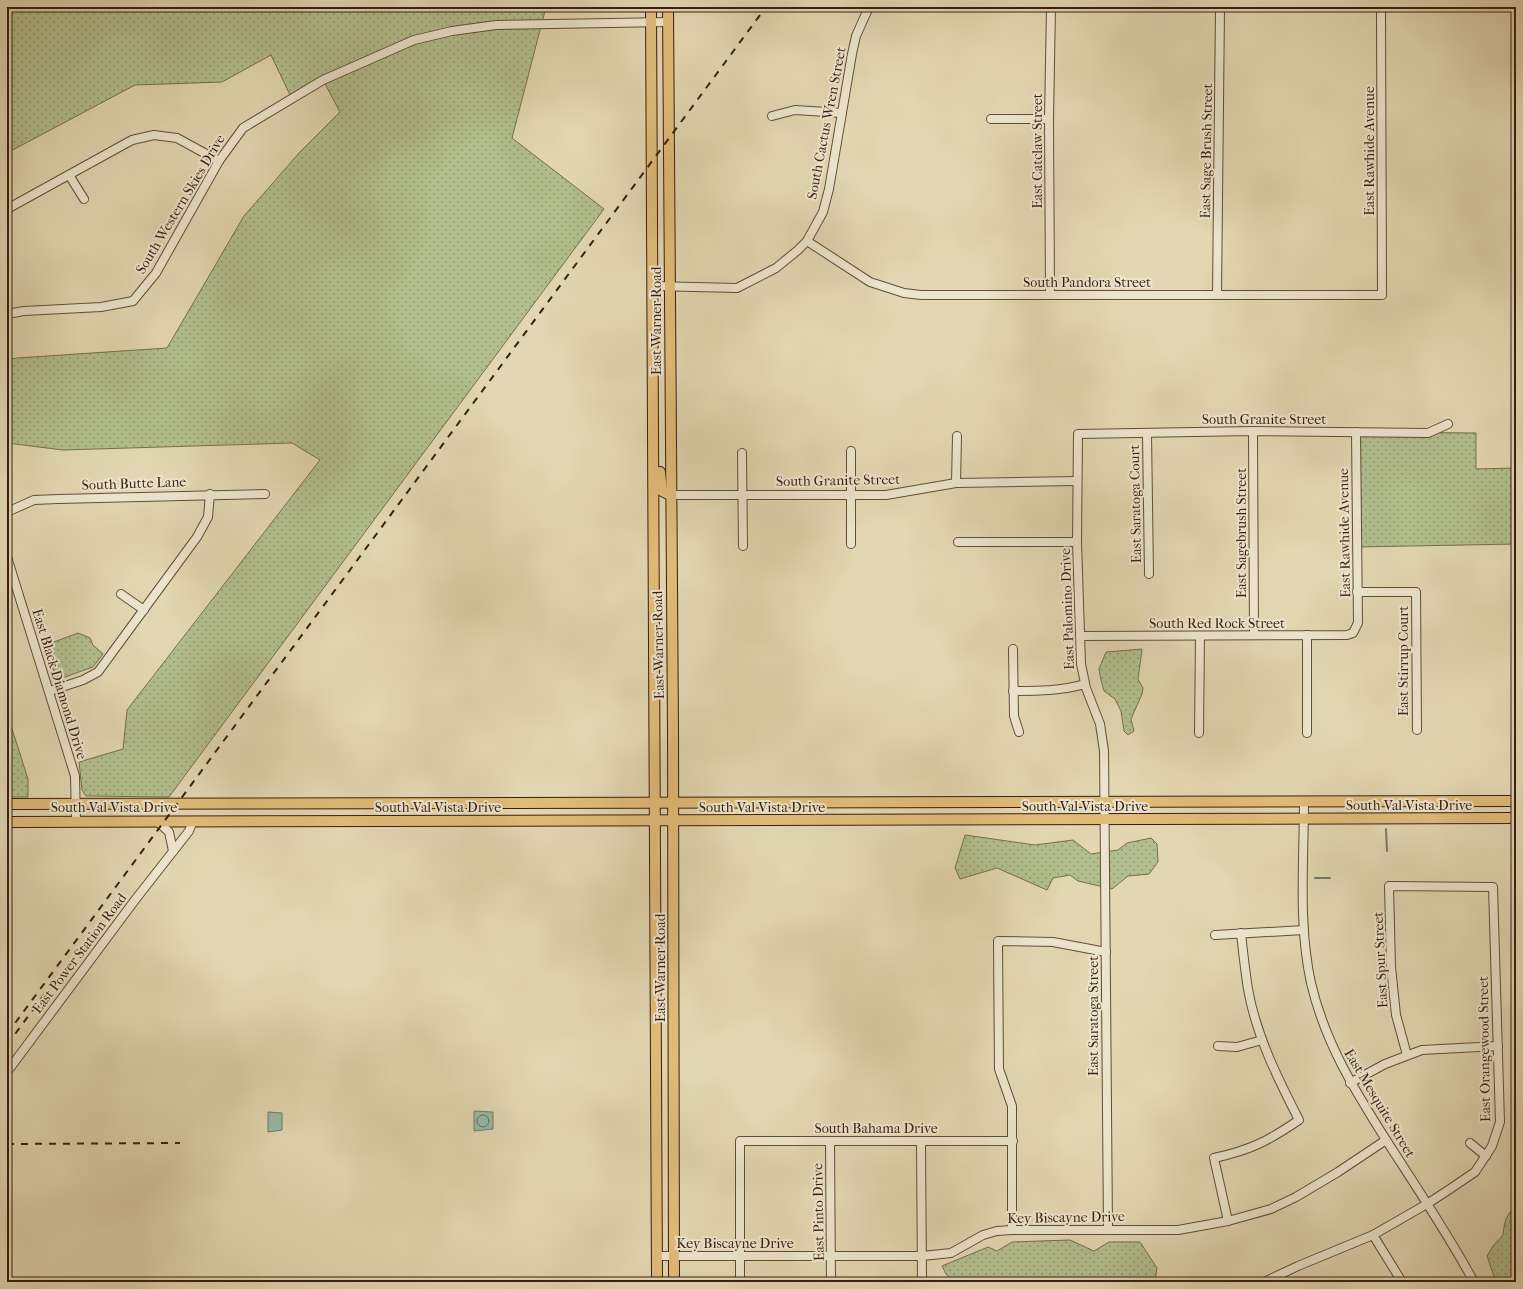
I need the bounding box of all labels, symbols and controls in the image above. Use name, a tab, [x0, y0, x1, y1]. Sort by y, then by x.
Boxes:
street label: South Cactus Wren Street	[803, 45, 850, 201]
street label: East Sage Brush Street	[1197, 83, 1216, 219]
street label: East Rawhide Avenue	[1361, 86, 1378, 216]
street label: East Catclaw Street	[1029, 93, 1046, 209]
street label: South Western Skies Drive	[132, 131, 229, 277]
street label: East Warner Road	[648, 266, 665, 375]
street label: South Pandora Street	[1023, 274, 1151, 291]
street label: South Granite Street	[1202, 411, 1326, 428]
street label: East Saratoga Court	[1126, 444, 1145, 563]
street label: East Sagebrush Street	[1233, 468, 1250, 598]
street label: East Rawhide Avenue	[1335, 468, 1354, 598]
street label: South Granite Street	[776, 471, 900, 490]
street label: South Butte Lane	[81, 473, 187, 494]
street label: East Palomino Drive	[1057, 548, 1078, 670]
street label: East Warner Road	[649, 590, 668, 699]
street label: East Stirrup Court	[1395, 606, 1412, 716]
street label: East Black Diamond Drive	[28, 607, 91, 762]
street label: South Red Rock Street	[1149, 615, 1285, 632]
street label: South Val Vista Drive	[1346, 797, 1472, 814]
street label: South Val Vista Drive	[1022, 798, 1148, 815]
street label: South Val Vista Drive	[51, 799, 177, 816]
street label: South Val Vista Drive	[375, 799, 501, 816]
street label: South Val Vista Drive	[699, 799, 825, 816]
street label: East Power Station Road	[29, 890, 130, 1017]
street label: East Spur Street	[1369, 911, 1392, 1009]
street label: East Warner Road	[652, 913, 669, 1022]
street label: East Saratoga Street	[1085, 956, 1102, 1076]
street label: East Orangewood Street	[1475, 976, 1494, 1122]
street label: East Mesquite Street	[1340, 1046, 1419, 1161]
street label: South Bahama Drive	[814, 1120, 938, 1137]
street label: East Pinto Drive	[809, 1163, 828, 1261]
street label: Key Biscayne Drive	[1007, 1208, 1125, 1227]
street label: Key Biscayne Drive	[676, 1235, 794, 1252]

